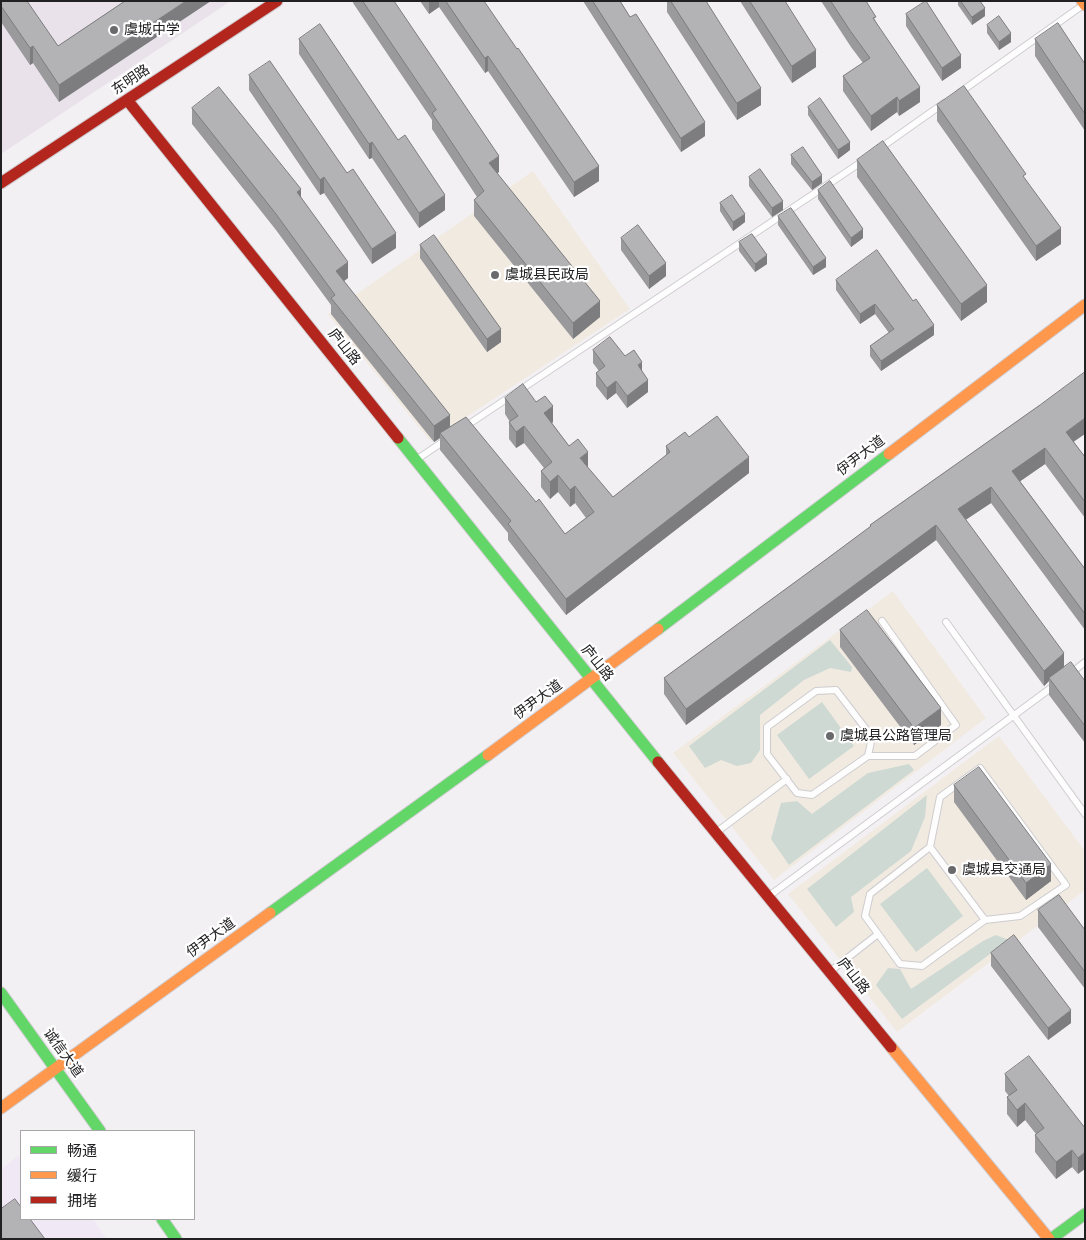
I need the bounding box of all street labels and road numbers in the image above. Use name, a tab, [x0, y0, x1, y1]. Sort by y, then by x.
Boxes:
street label: 东明路	[109, 61, 153, 99]
street label: 庐山路	[324, 325, 364, 369]
street label: 伊尹大道	[834, 432, 888, 480]
street label: 庐山路	[577, 641, 617, 685]
street label: 伊尹大道	[510, 677, 566, 723]
street label: 伊尹大道	[183, 915, 239, 961]
street label: 庐山路	[833, 954, 873, 998]
street label: 诚信大道	[40, 1025, 86, 1081]

